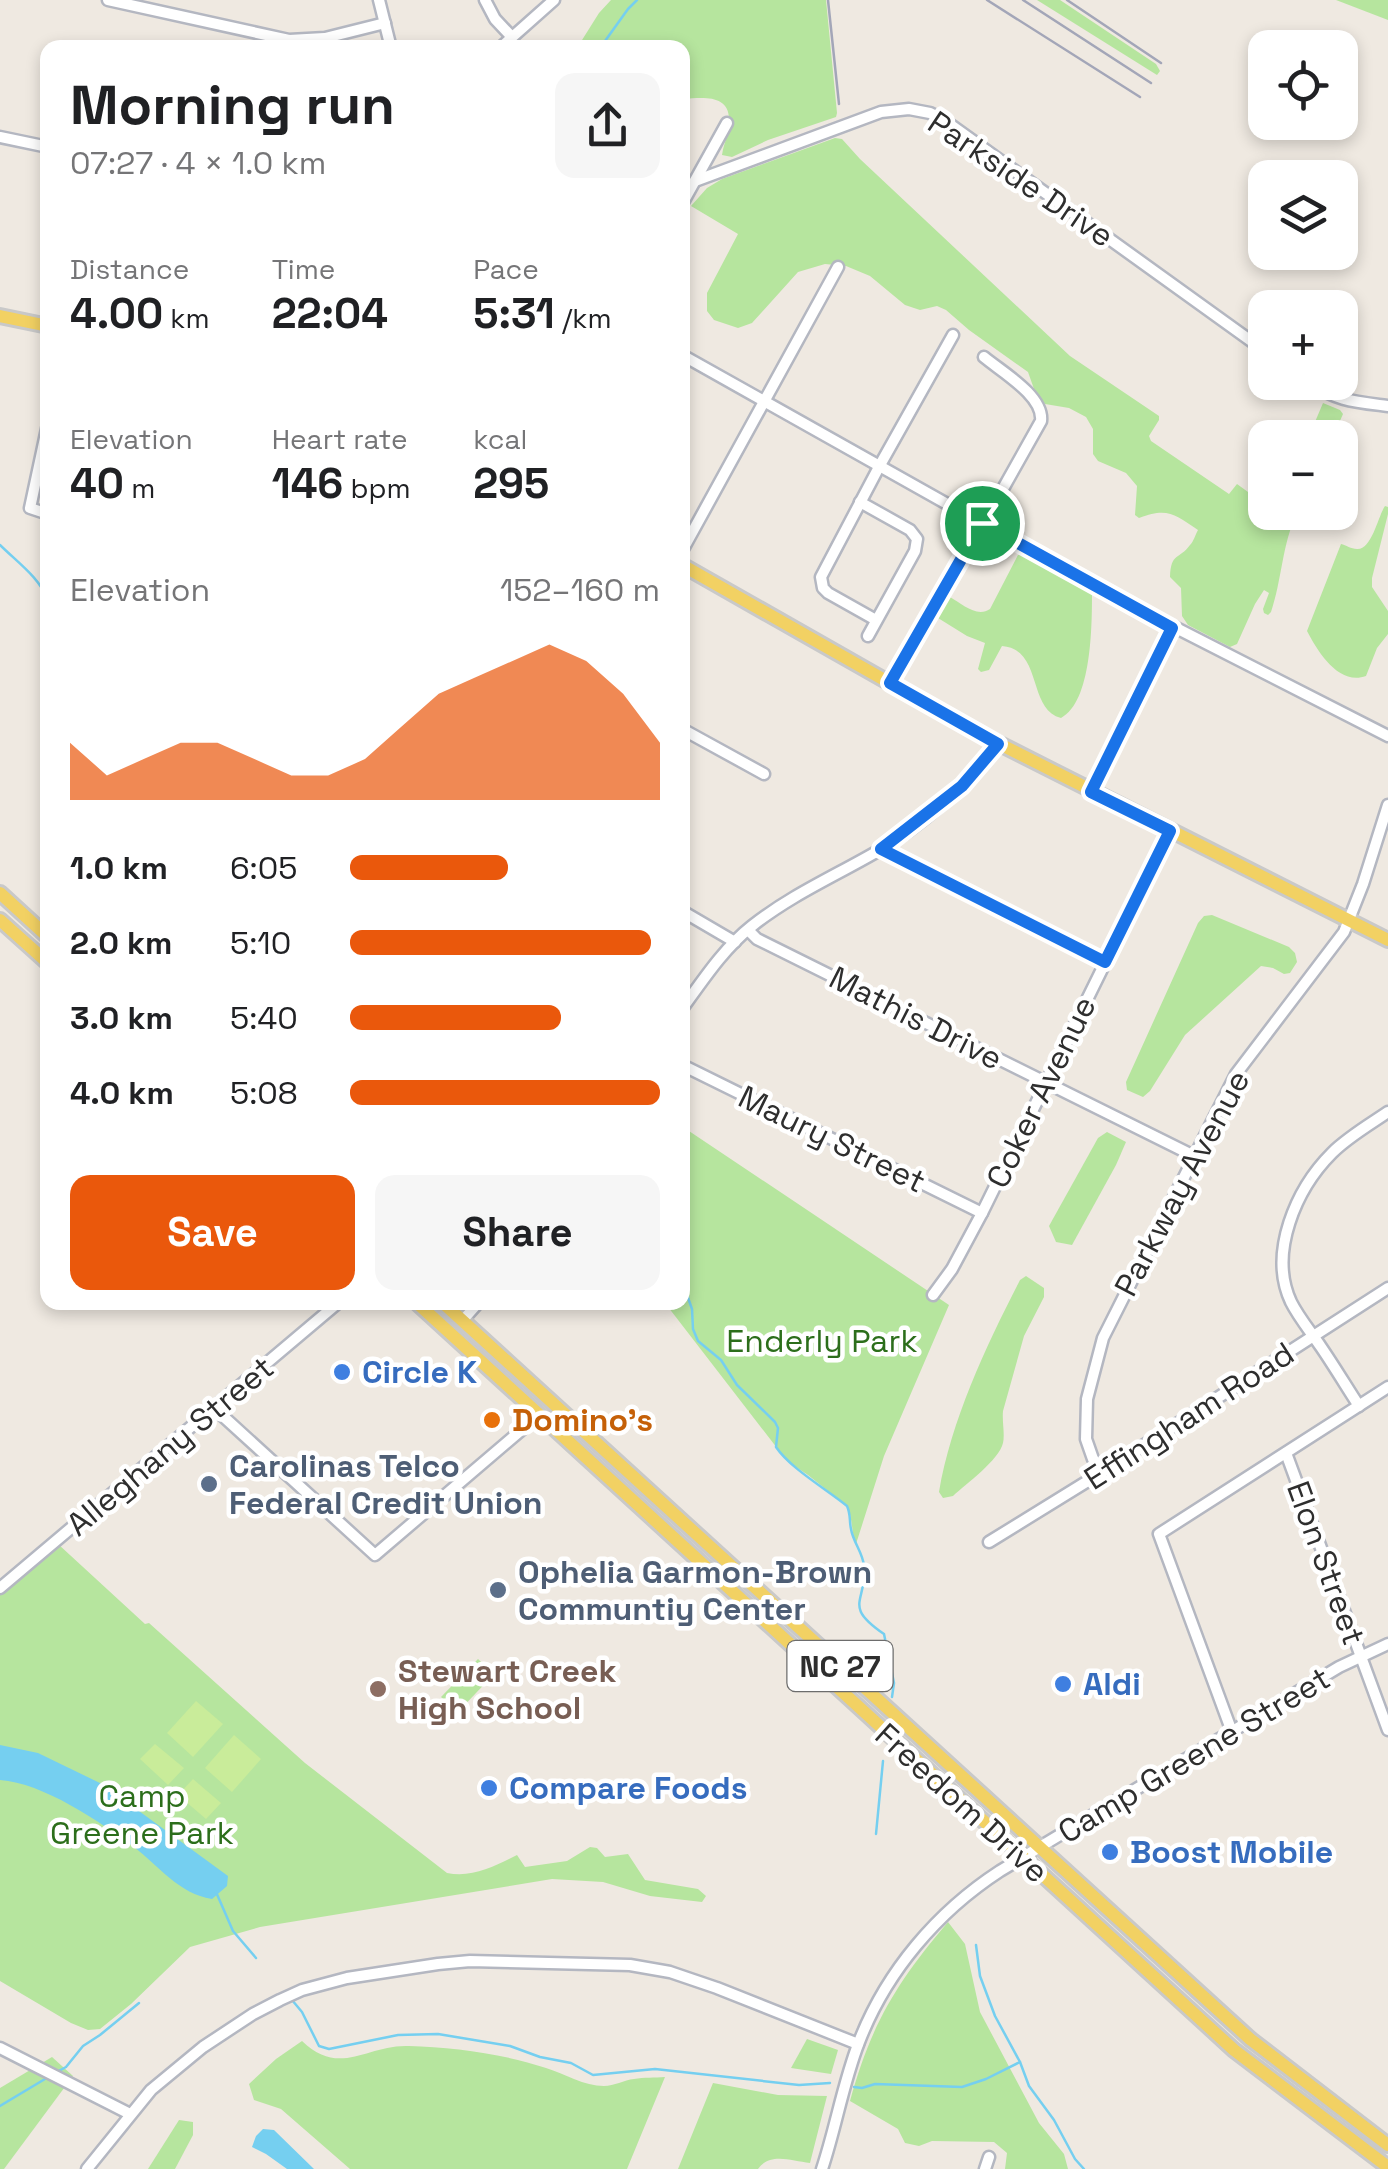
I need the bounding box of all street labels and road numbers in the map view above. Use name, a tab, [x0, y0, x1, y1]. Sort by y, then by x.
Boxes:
street label: Parkside Drive	[921, 102, 1121, 256]
street label: Mathis Drive	[823, 957, 1009, 1079]
street label: Coker Avenue	[977, 990, 1105, 1194]
street label: Parkway Avenue	[1106, 1063, 1258, 1303]
street label: Maury Street	[732, 1077, 932, 1201]
street label: Effingham Road	[1077, 1333, 1301, 1499]
street label: Alleghany Street	[58, 1348, 282, 1544]
street label: Elon Street	[1278, 1476, 1374, 1650]
road number: NC 27	[788, 1641, 892, 1691]
street label: Camp Greene Street	[1051, 1658, 1337, 1852]
street label: Freedom Drive	[867, 1715, 1057, 1891]

